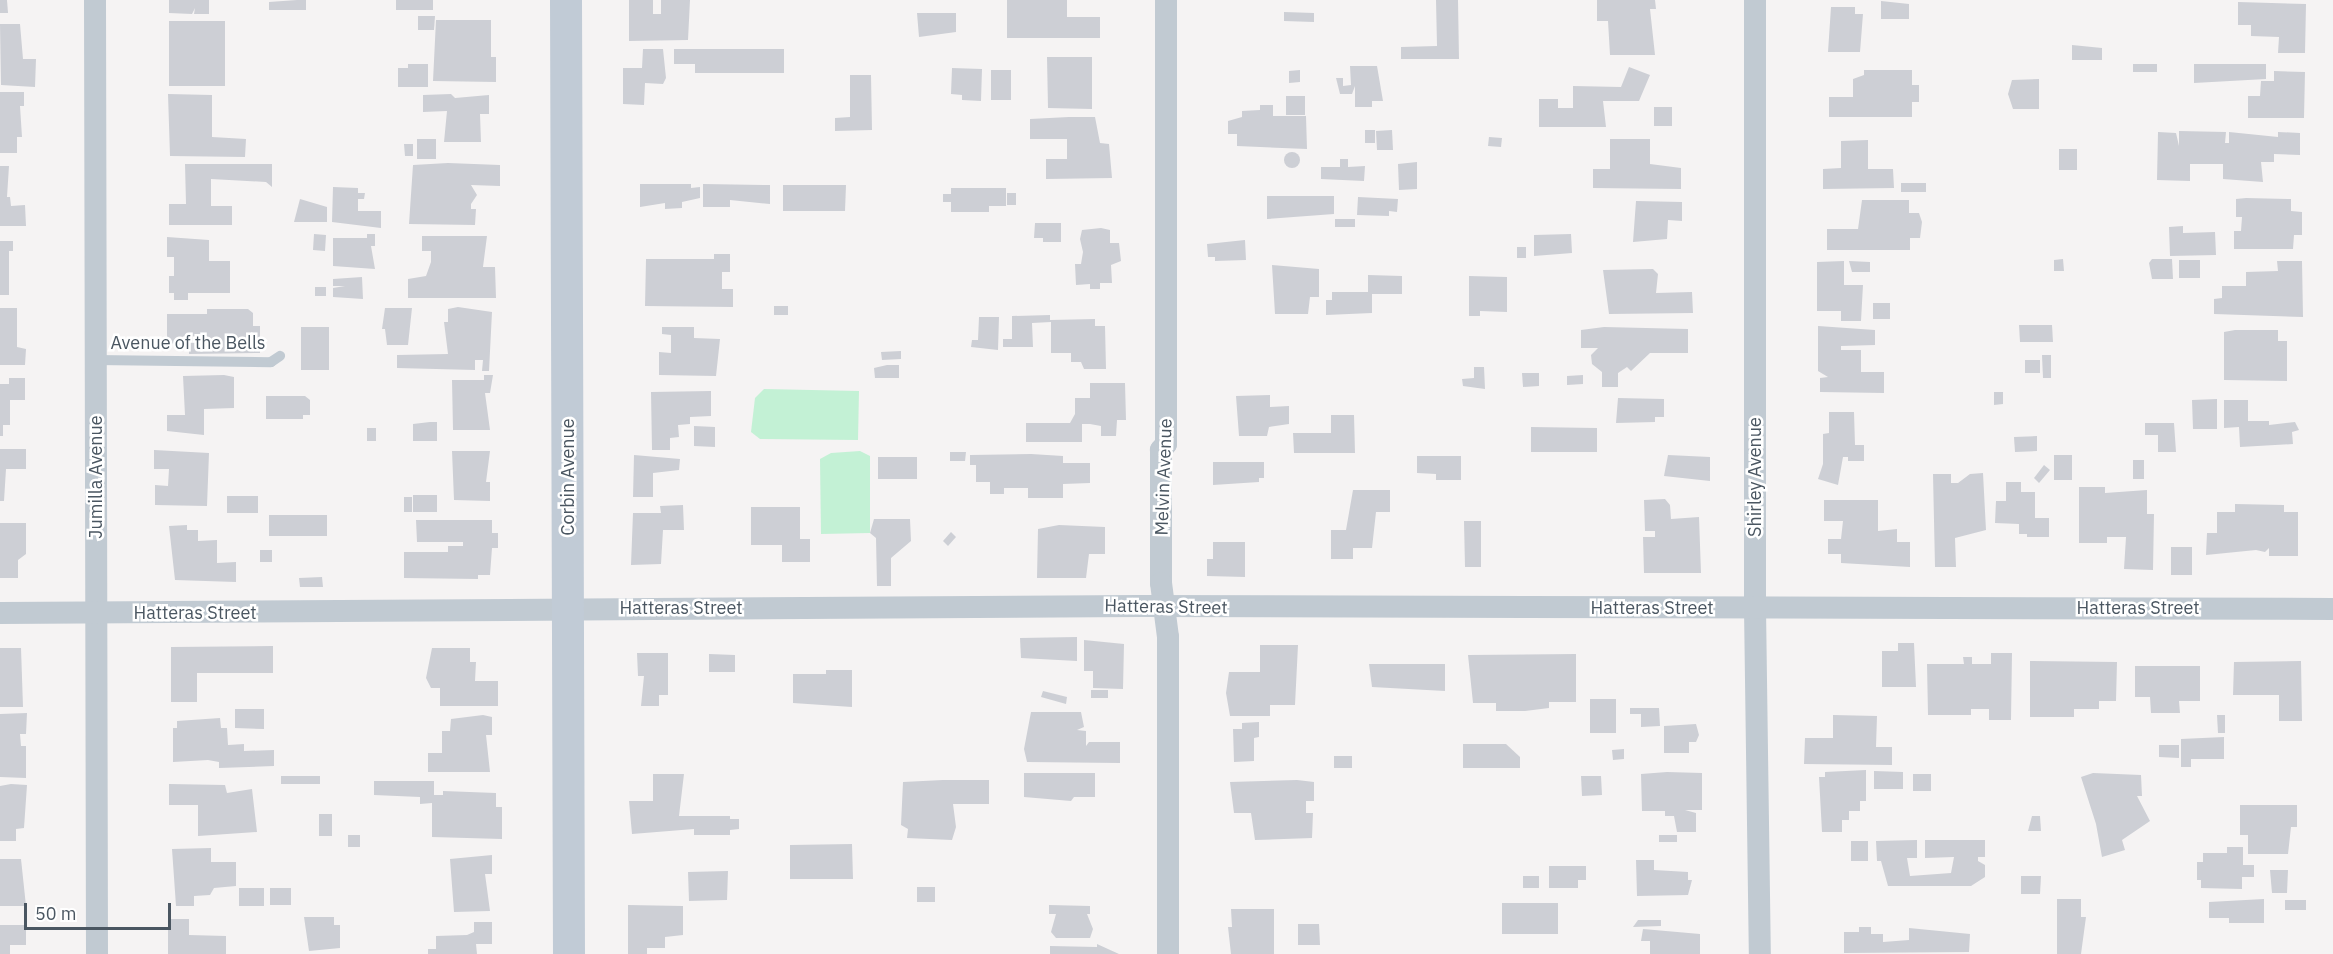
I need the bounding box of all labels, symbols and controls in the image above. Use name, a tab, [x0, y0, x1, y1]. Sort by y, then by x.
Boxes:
street label: Avenue of the Bells	[110, 332, 266, 354]
street label: Jumilla Avenue	[85, 415, 107, 539]
street label: Shirley Avenue	[1744, 417, 1766, 537]
street label: Corbin Avenue	[557, 418, 579, 536]
street label: Melvin Avenue	[1151, 418, 1177, 536]
street label: Hatteras Street	[1104, 595, 1228, 619]
street label: Hatteras Street	[619, 597, 743, 619]
street label: Hatteras Street	[1590, 597, 1714, 619]
street label: Hatteras Street	[2076, 597, 2200, 619]
street label: Hatteras Street	[133, 602, 257, 624]
scale bar	[27, 891, 174, 929]
text: 50 m	[35, 902, 77, 925]

